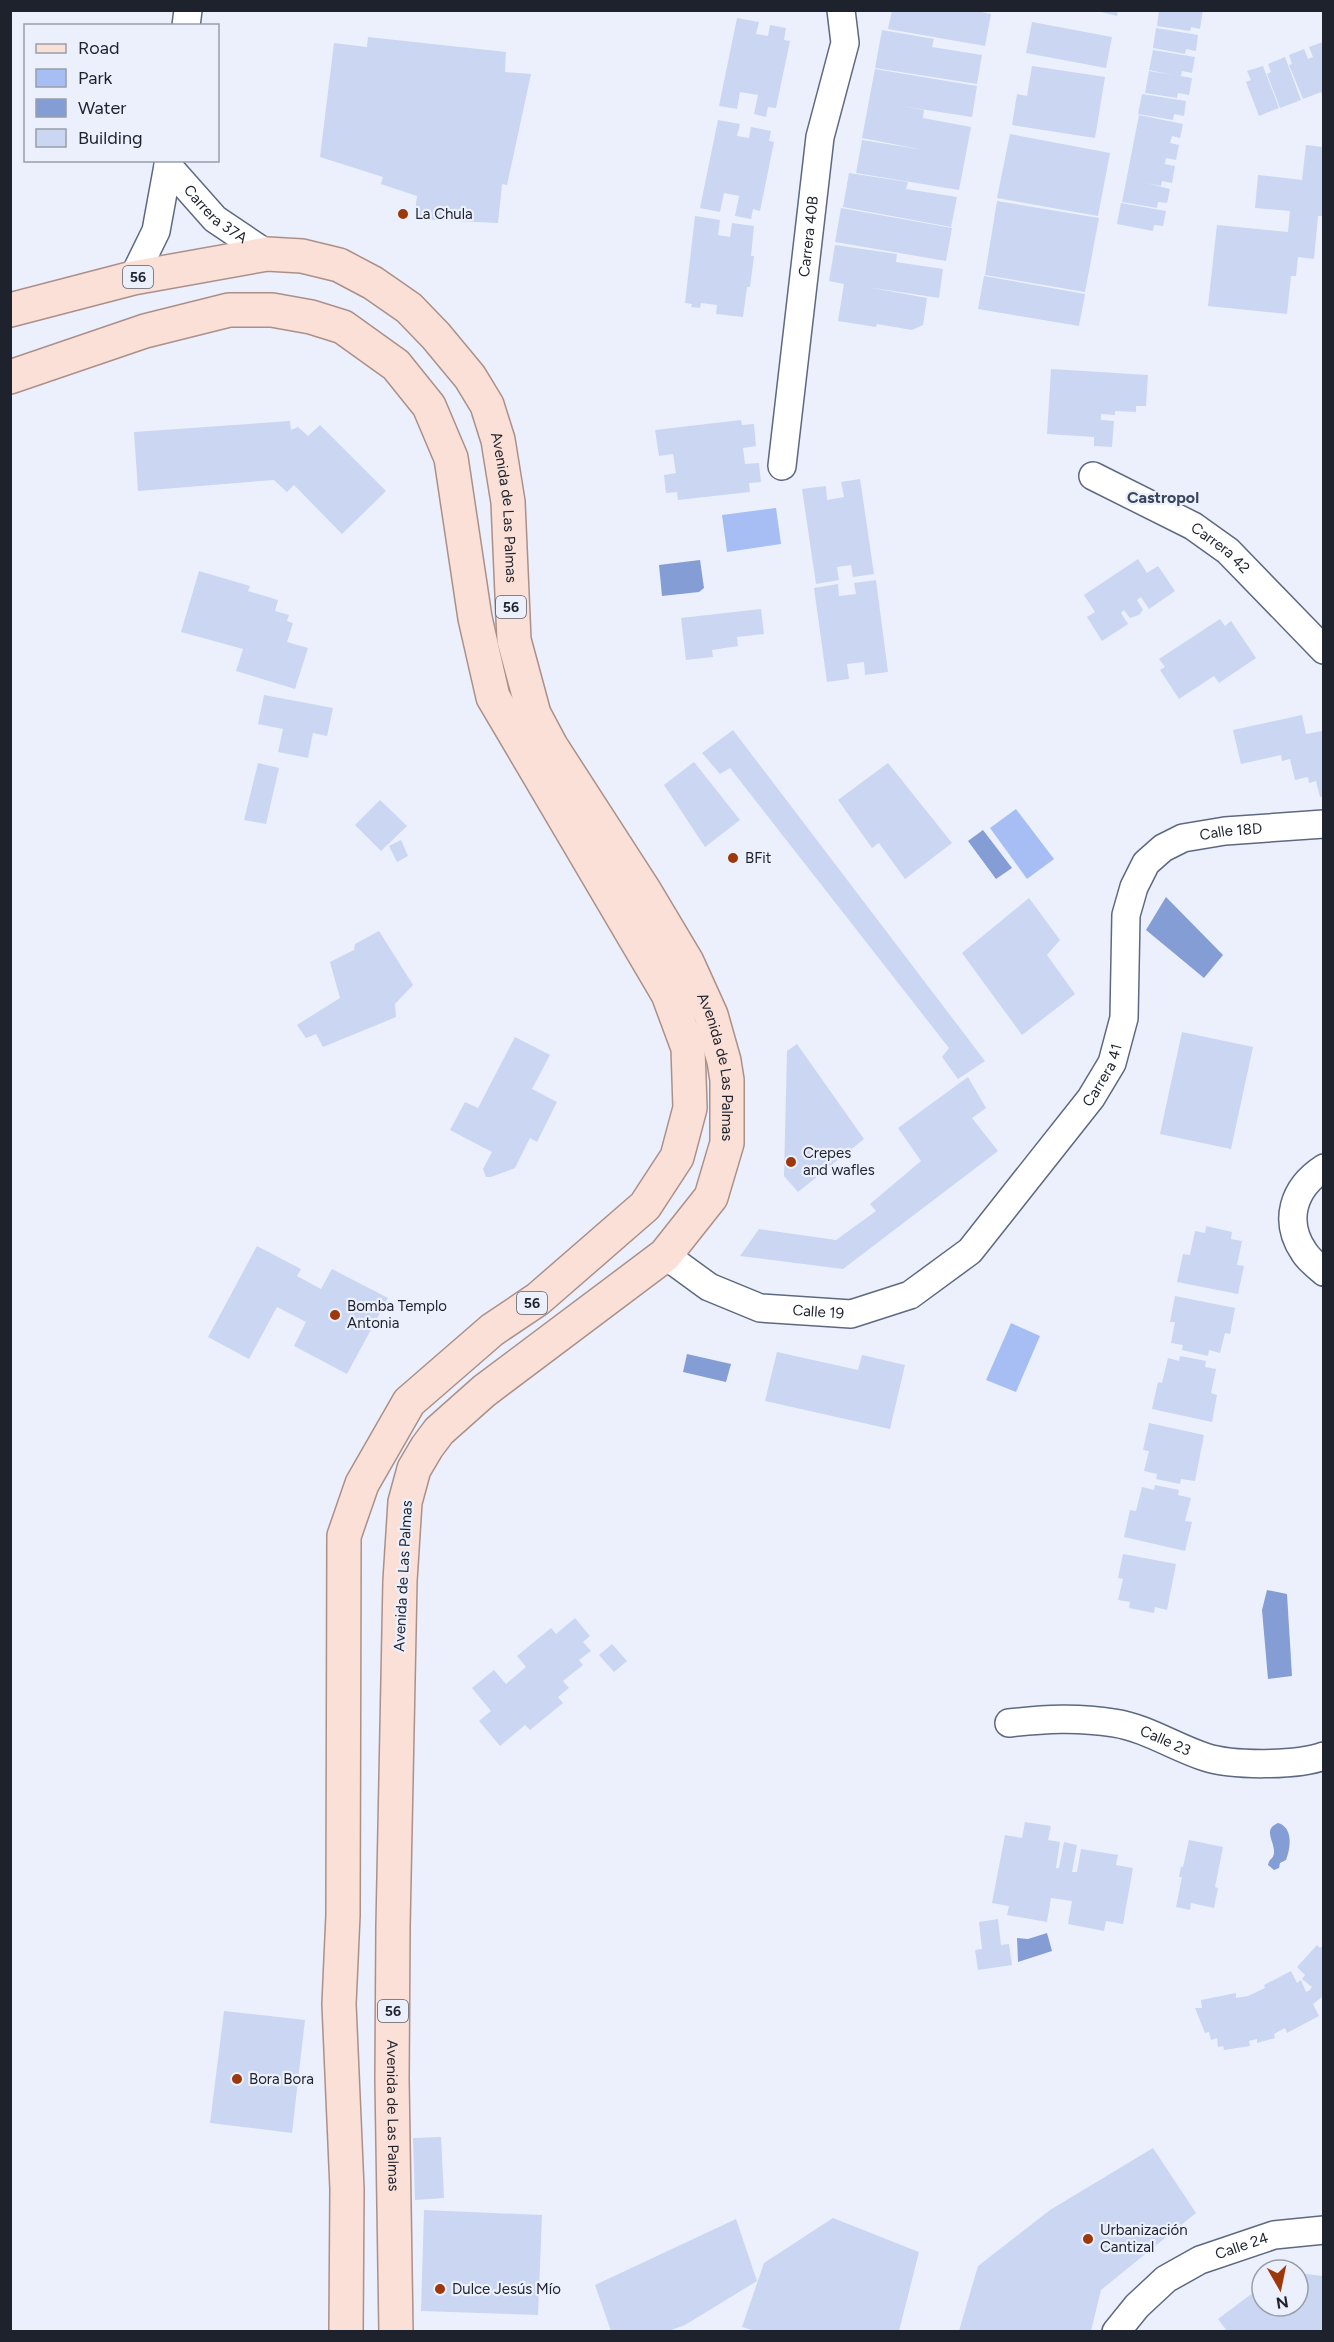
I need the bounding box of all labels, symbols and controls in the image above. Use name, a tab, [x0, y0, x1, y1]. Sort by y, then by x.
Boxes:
legend	[24, 24, 219, 162]
text: Road	[78, 37, 119, 59]
text: Park	[78, 67, 113, 89]
text: Water	[78, 97, 126, 119]
text: Building	[78, 127, 143, 149]
street label: Carrera 37A	[180, 181, 251, 247]
street label: Carrera 40B	[795, 195, 822, 278]
place label: La Chula	[415, 205, 473, 223]
marker: La Chula	[396, 207, 410, 221]
road number: 56	[123, 266, 153, 288]
street label: Avenida de Las Palmas	[487, 430, 521, 583]
district label: Castropol	[1127, 488, 1199, 507]
street label: Carrera 42	[1188, 518, 1254, 577]
road number: 56	[496, 596, 526, 618]
street label: Calle 18D	[1198, 819, 1263, 844]
place label: BFit	[745, 849, 772, 867]
marker: BFit	[726, 851, 740, 865]
street label: Avenida de Las Palmas	[693, 990, 736, 1141]
street label: Carrera 41	[1079, 1042, 1126, 1110]
place label: Crepes and wafles	[803, 1144, 875, 1179]
marker: Crepes and wafles	[784, 1155, 798, 1169]
road number: 56	[517, 1292, 547, 1314]
place label: Bomba Templo Antonia	[347, 1297, 447, 1332]
street label: Calle 19	[792, 1301, 845, 1323]
marker: Bomba Templo Antonia	[328, 1308, 342, 1322]
street label: Avenida de Las Palmas	[390, 1500, 416, 1652]
street label: Calle 23	[1138, 1722, 1194, 1760]
road number: 56	[378, 2000, 408, 2022]
street label: Avenida de Las Palmas	[383, 2040, 403, 2191]
place label: Bora Bora	[249, 2070, 314, 2088]
marker: Bora Bora	[230, 2072, 244, 2086]
place label: Urbanización Cantizal	[1100, 2221, 1188, 2256]
street label: Calle 24	[1213, 2229, 1271, 2263]
marker: Urbanización Cantizal	[1081, 2232, 1095, 2246]
north arrow	[1250, 2258, 1310, 2318]
place label: Dulce Jesús Mío	[452, 2280, 561, 2298]
marker: Dulce Jesús Mío	[433, 2282, 447, 2296]
text: N	[1275, 2292, 1290, 2313]

